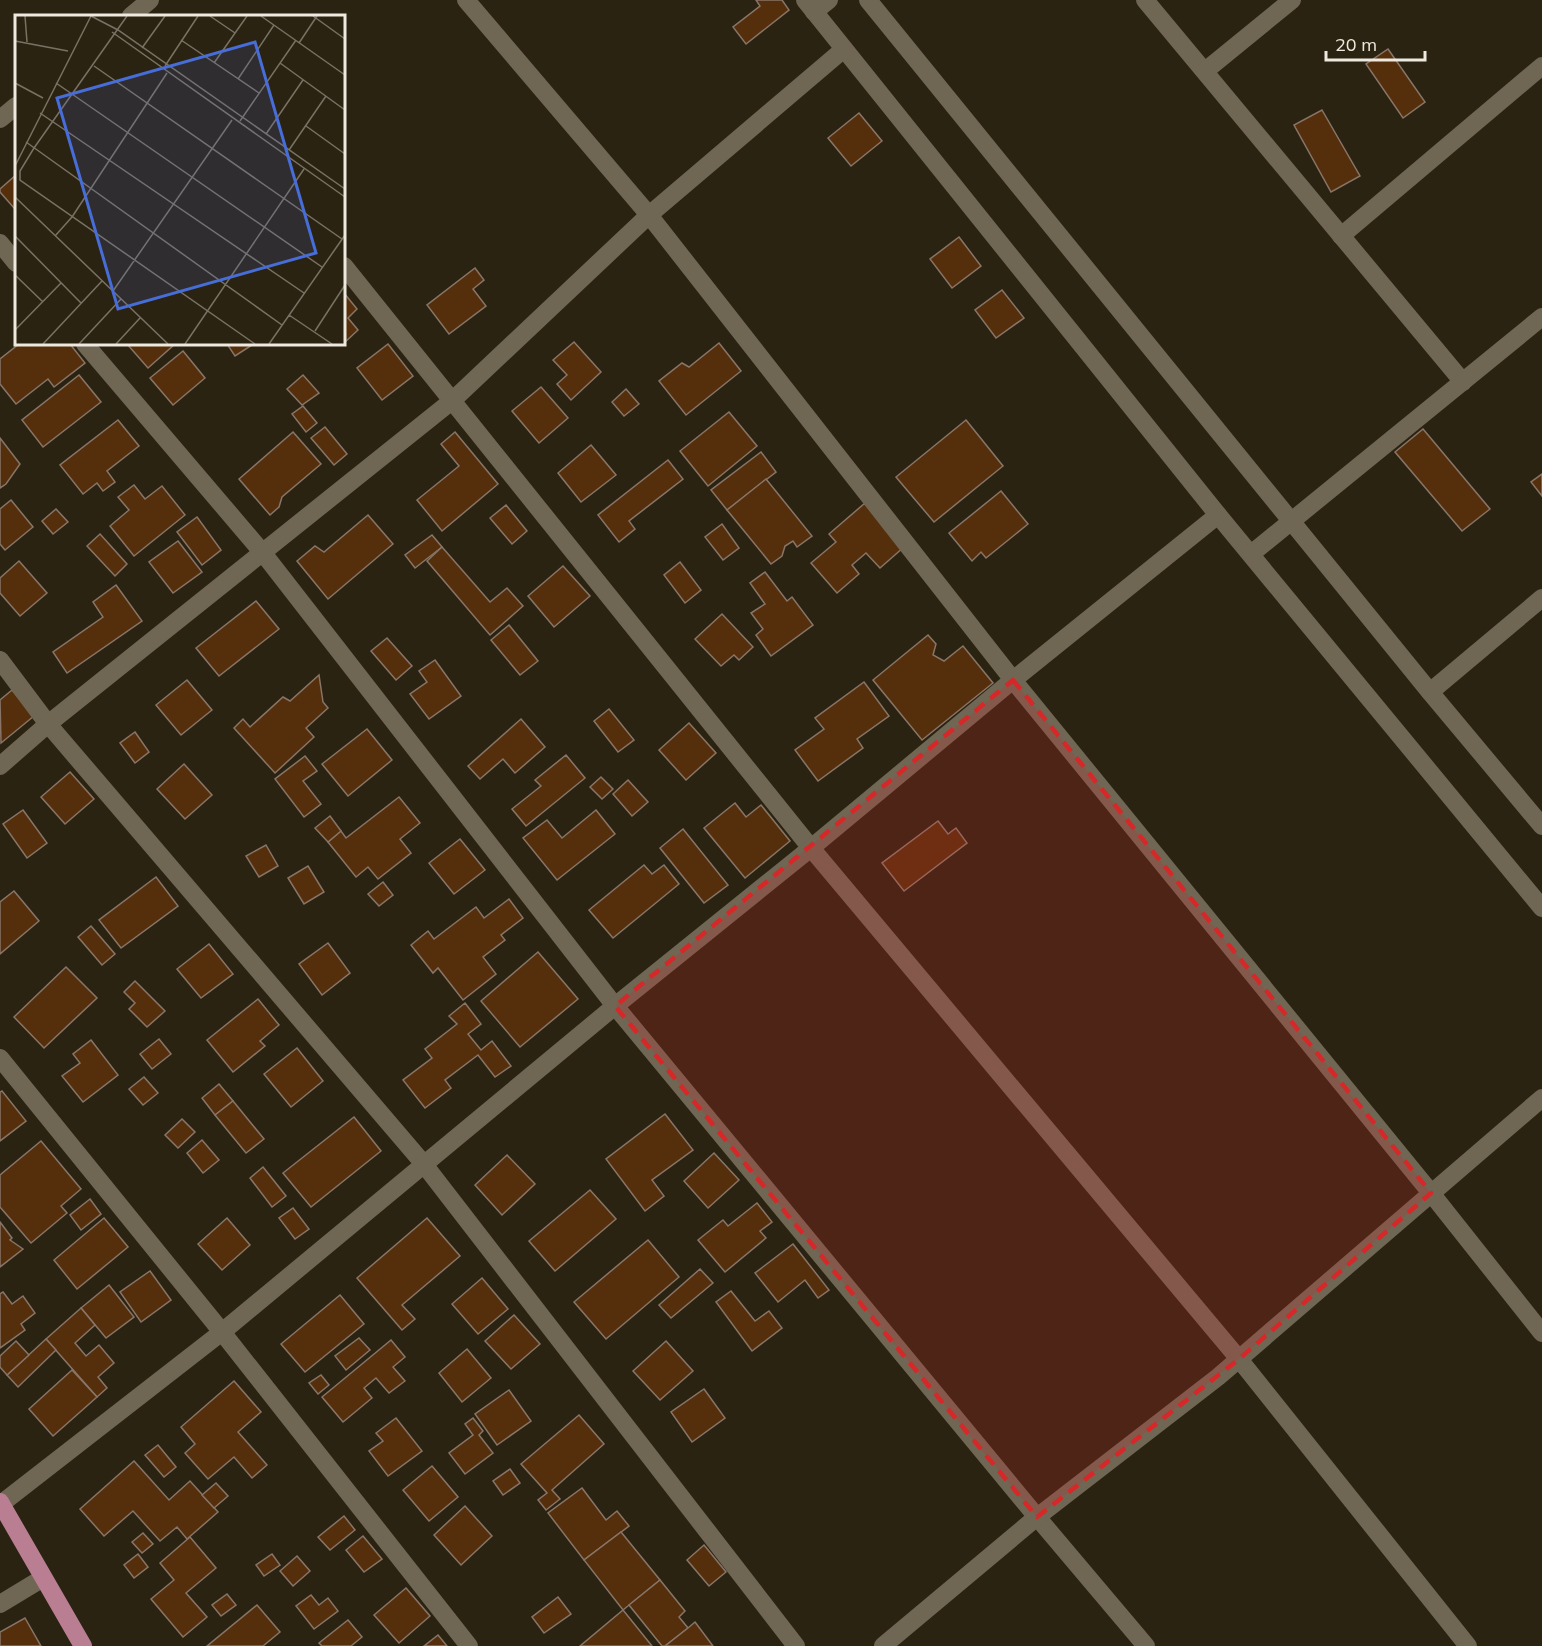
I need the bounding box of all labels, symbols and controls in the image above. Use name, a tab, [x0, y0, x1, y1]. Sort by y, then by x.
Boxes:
inset map	[15, 15, 345, 345]
scale bar	[1326, 24, 1425, 62]
text: 20 m	[1335, 33, 1377, 56]

